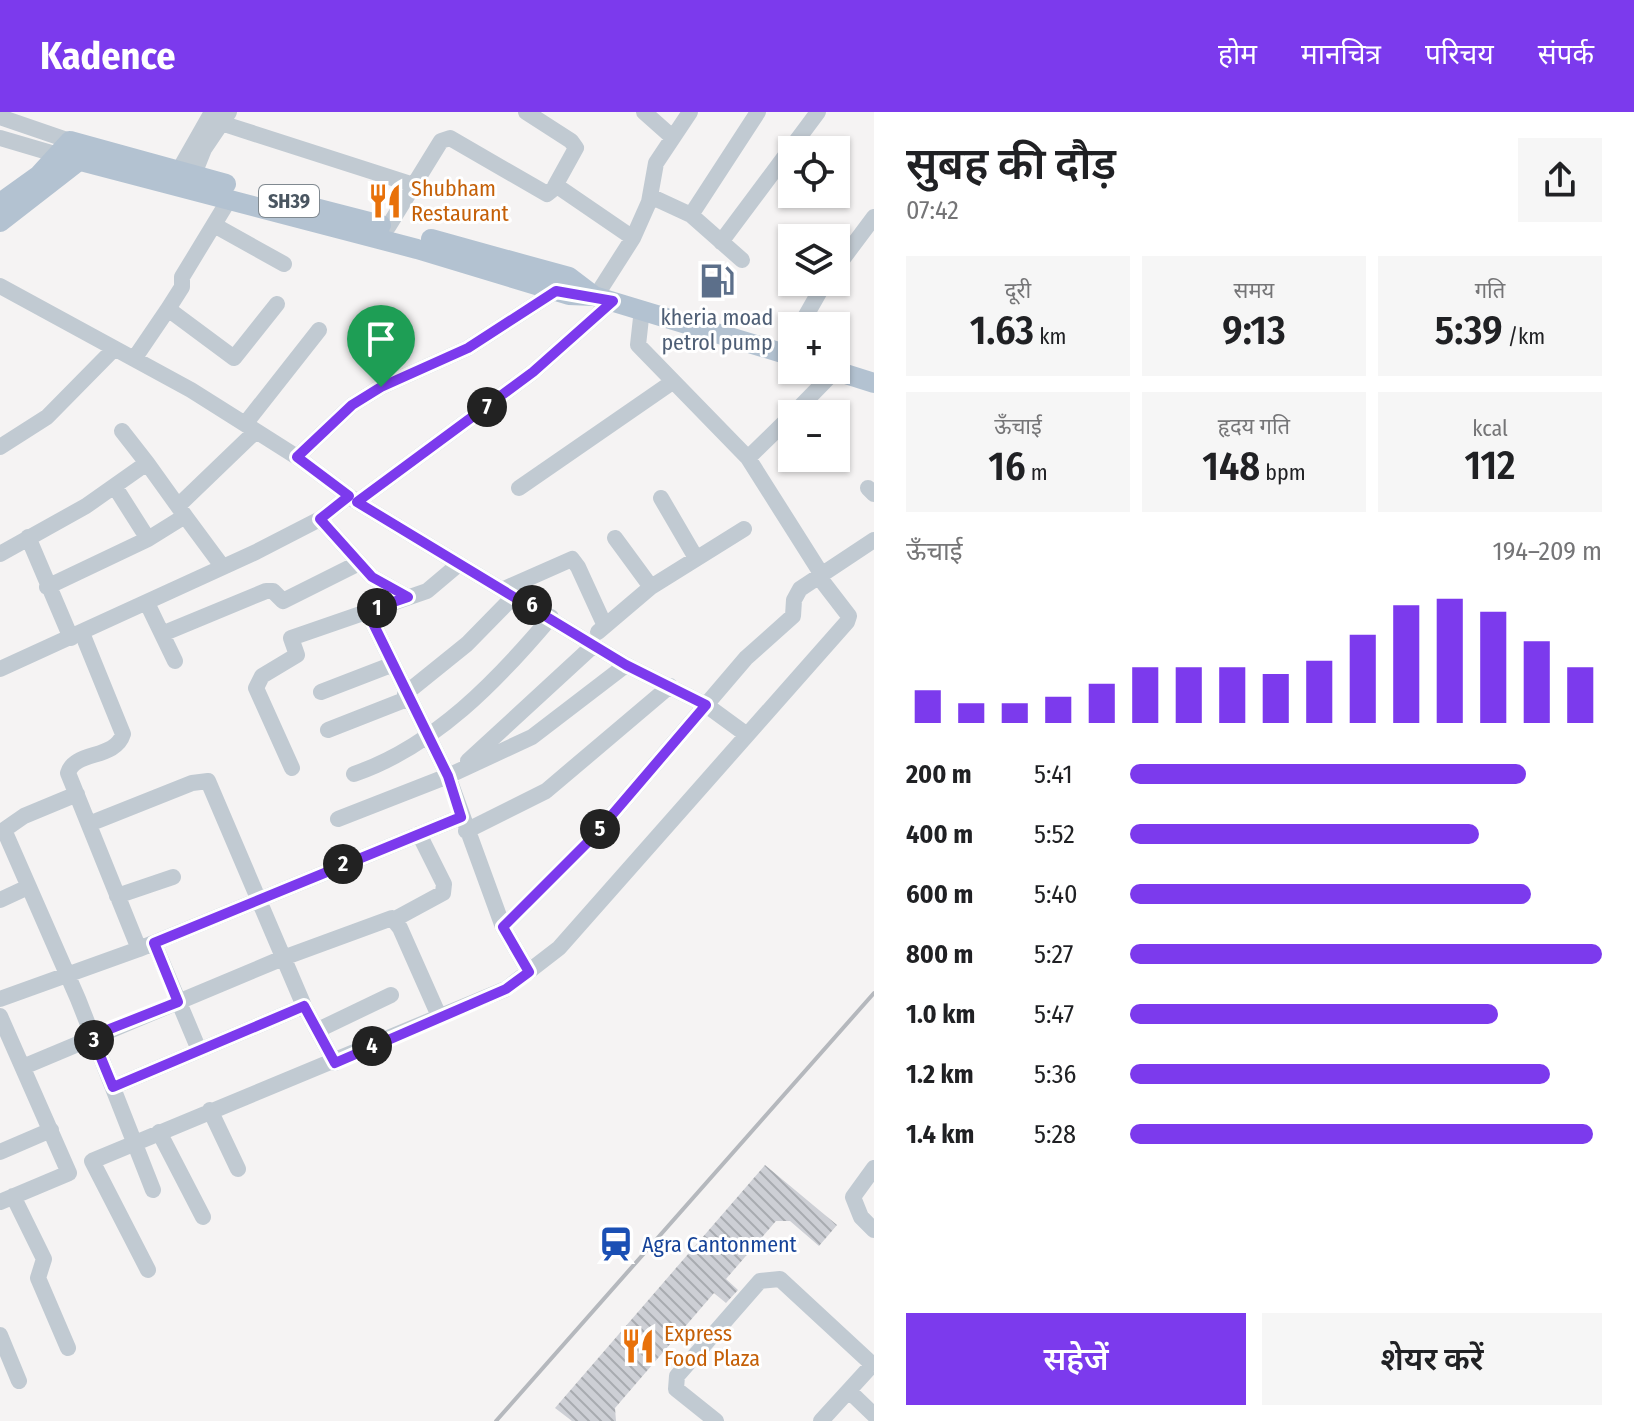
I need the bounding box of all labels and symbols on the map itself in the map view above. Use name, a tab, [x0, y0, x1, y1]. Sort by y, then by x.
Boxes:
place label: Shubham Restaurant	[411, 175, 510, 227]
restaurant icon: Shubham Restaurant	[366, 182, 404, 220]
road number: SH39	[259, 185, 319, 217]
fuel station icon: kheria moad petrol pump	[698, 262, 736, 300]
place label: kheria moad petrol pump	[661, 304, 773, 356]
pin	[347, 305, 415, 387]
pin: 7	[467, 387, 507, 427]
pin: 6	[512, 585, 552, 625]
pin: 1	[357, 588, 397, 628]
pin: 5	[580, 809, 620, 849]
pin: 2	[323, 844, 363, 884]
pin: 3	[74, 1020, 114, 1060]
pin: 4	[352, 1026, 392, 1066]
station icon: Agra Cantonment	[597, 1225, 635, 1263]
place label: Agra Cantonment	[642, 1231, 798, 1258]
place label: Express Food Plaza	[664, 1320, 760, 1372]
restaurant icon: Express Food Plaza	[619, 1327, 657, 1365]

